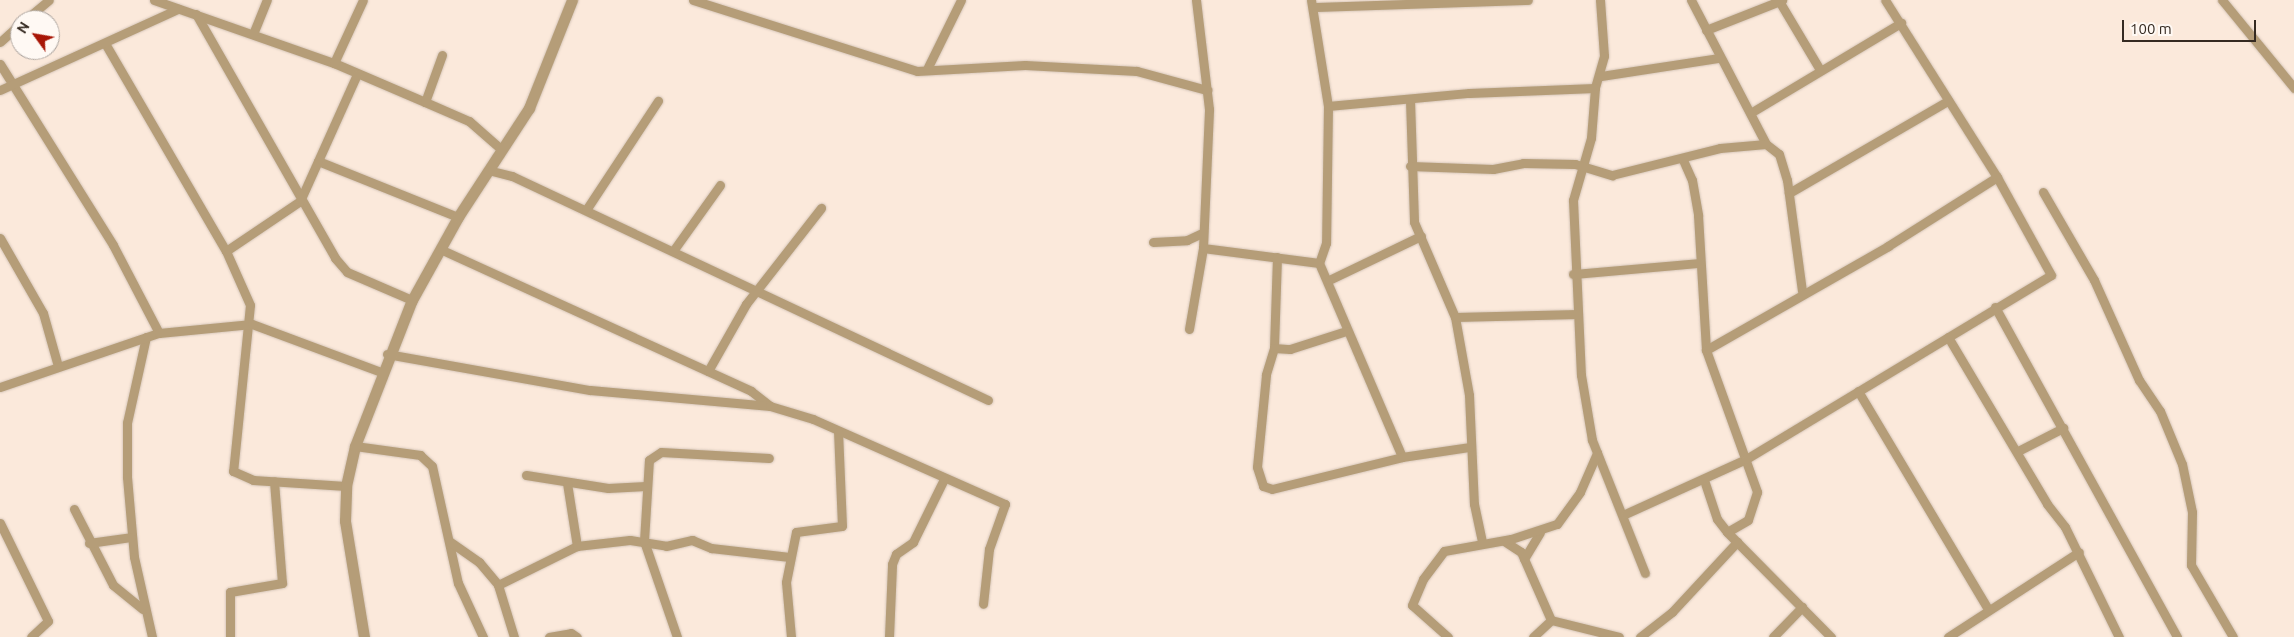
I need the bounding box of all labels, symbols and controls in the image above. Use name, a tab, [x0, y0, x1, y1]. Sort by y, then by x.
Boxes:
north arrow	[10, 10, 60, 60]
scale bar	[2124, 10, 2258, 42]
text: N	[14, 19, 33, 36]
text: 100 m	[2130, 20, 2172, 37]

